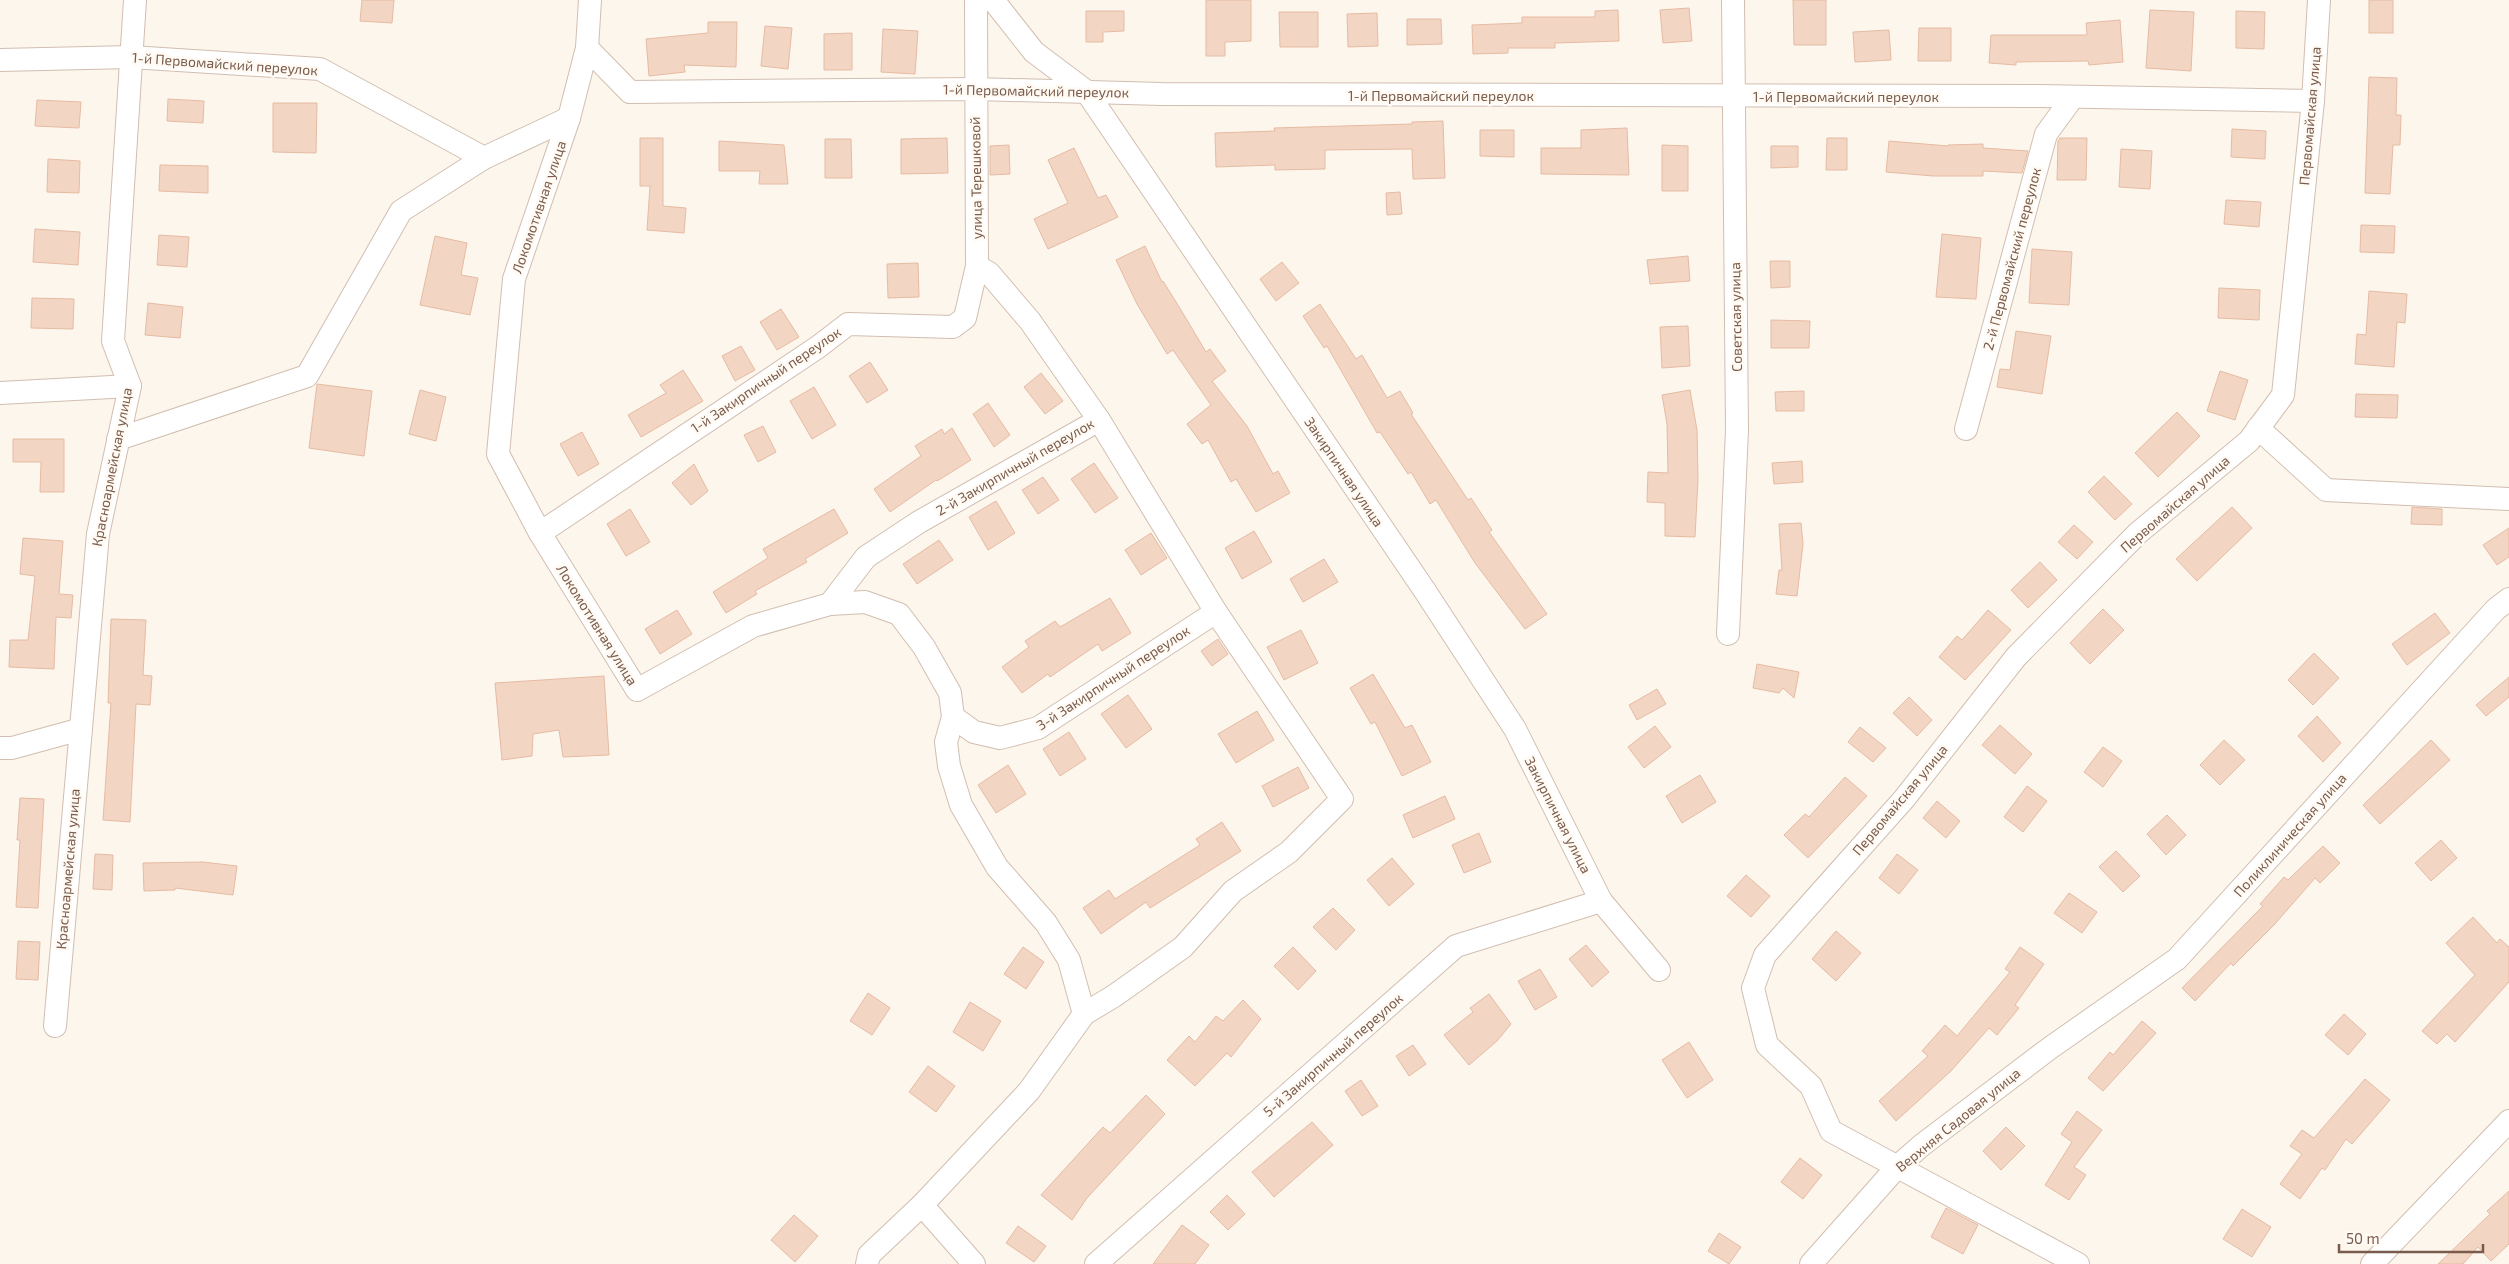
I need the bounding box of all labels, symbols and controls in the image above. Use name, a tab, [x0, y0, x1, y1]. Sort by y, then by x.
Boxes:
street label: Первомайская улица	[2295, 46, 2324, 186]
street label: 1-й Первомайский переулок	[132, 49, 319, 79]
street label: 1-й Первомайский переулок	[943, 80, 1130, 101]
street label: 1-й Первомайский переулок	[1348, 87, 1534, 104]
street label: 1-й Первомайский переулок	[1753, 88, 1939, 105]
street label: улица Терешковой	[966, 116, 985, 240]
street label: Локомотивная улица	[508, 138, 569, 276]
street label: 2-й Первомайский переулок	[1979, 165, 2044, 352]
street label: Советская улица	[1726, 262, 1745, 372]
street label: 1-й Закирпичный переулок	[687, 323, 844, 436]
street label: Красноармейская улица	[88, 386, 135, 548]
street label: 2-й Закирпичный переулок	[933, 414, 1097, 519]
street label: Закирпичная улица	[1301, 414, 1387, 530]
street label: Первомайская улица	[2117, 452, 2233, 556]
street label: Локомотивная улица	[553, 561, 642, 688]
street label: 3-й Закирпичный переулок	[1033, 621, 1193, 734]
street label: Первомайская улица	[1848, 741, 1951, 858]
street label: Закирпичная улица	[1522, 754, 1595, 876]
street label: Поликлиническая улица	[2230, 769, 2350, 900]
street label: Красноармейская улица	[52, 788, 83, 950]
street label: 5-й Закирпичный переулок	[1259, 989, 1406, 1120]
street label: Верхняя Садовая улица	[1892, 1064, 2023, 1175]
scale bar	[2339, 1222, 2483, 1254]
text: 50 m	[2346, 1229, 2380, 1247]

